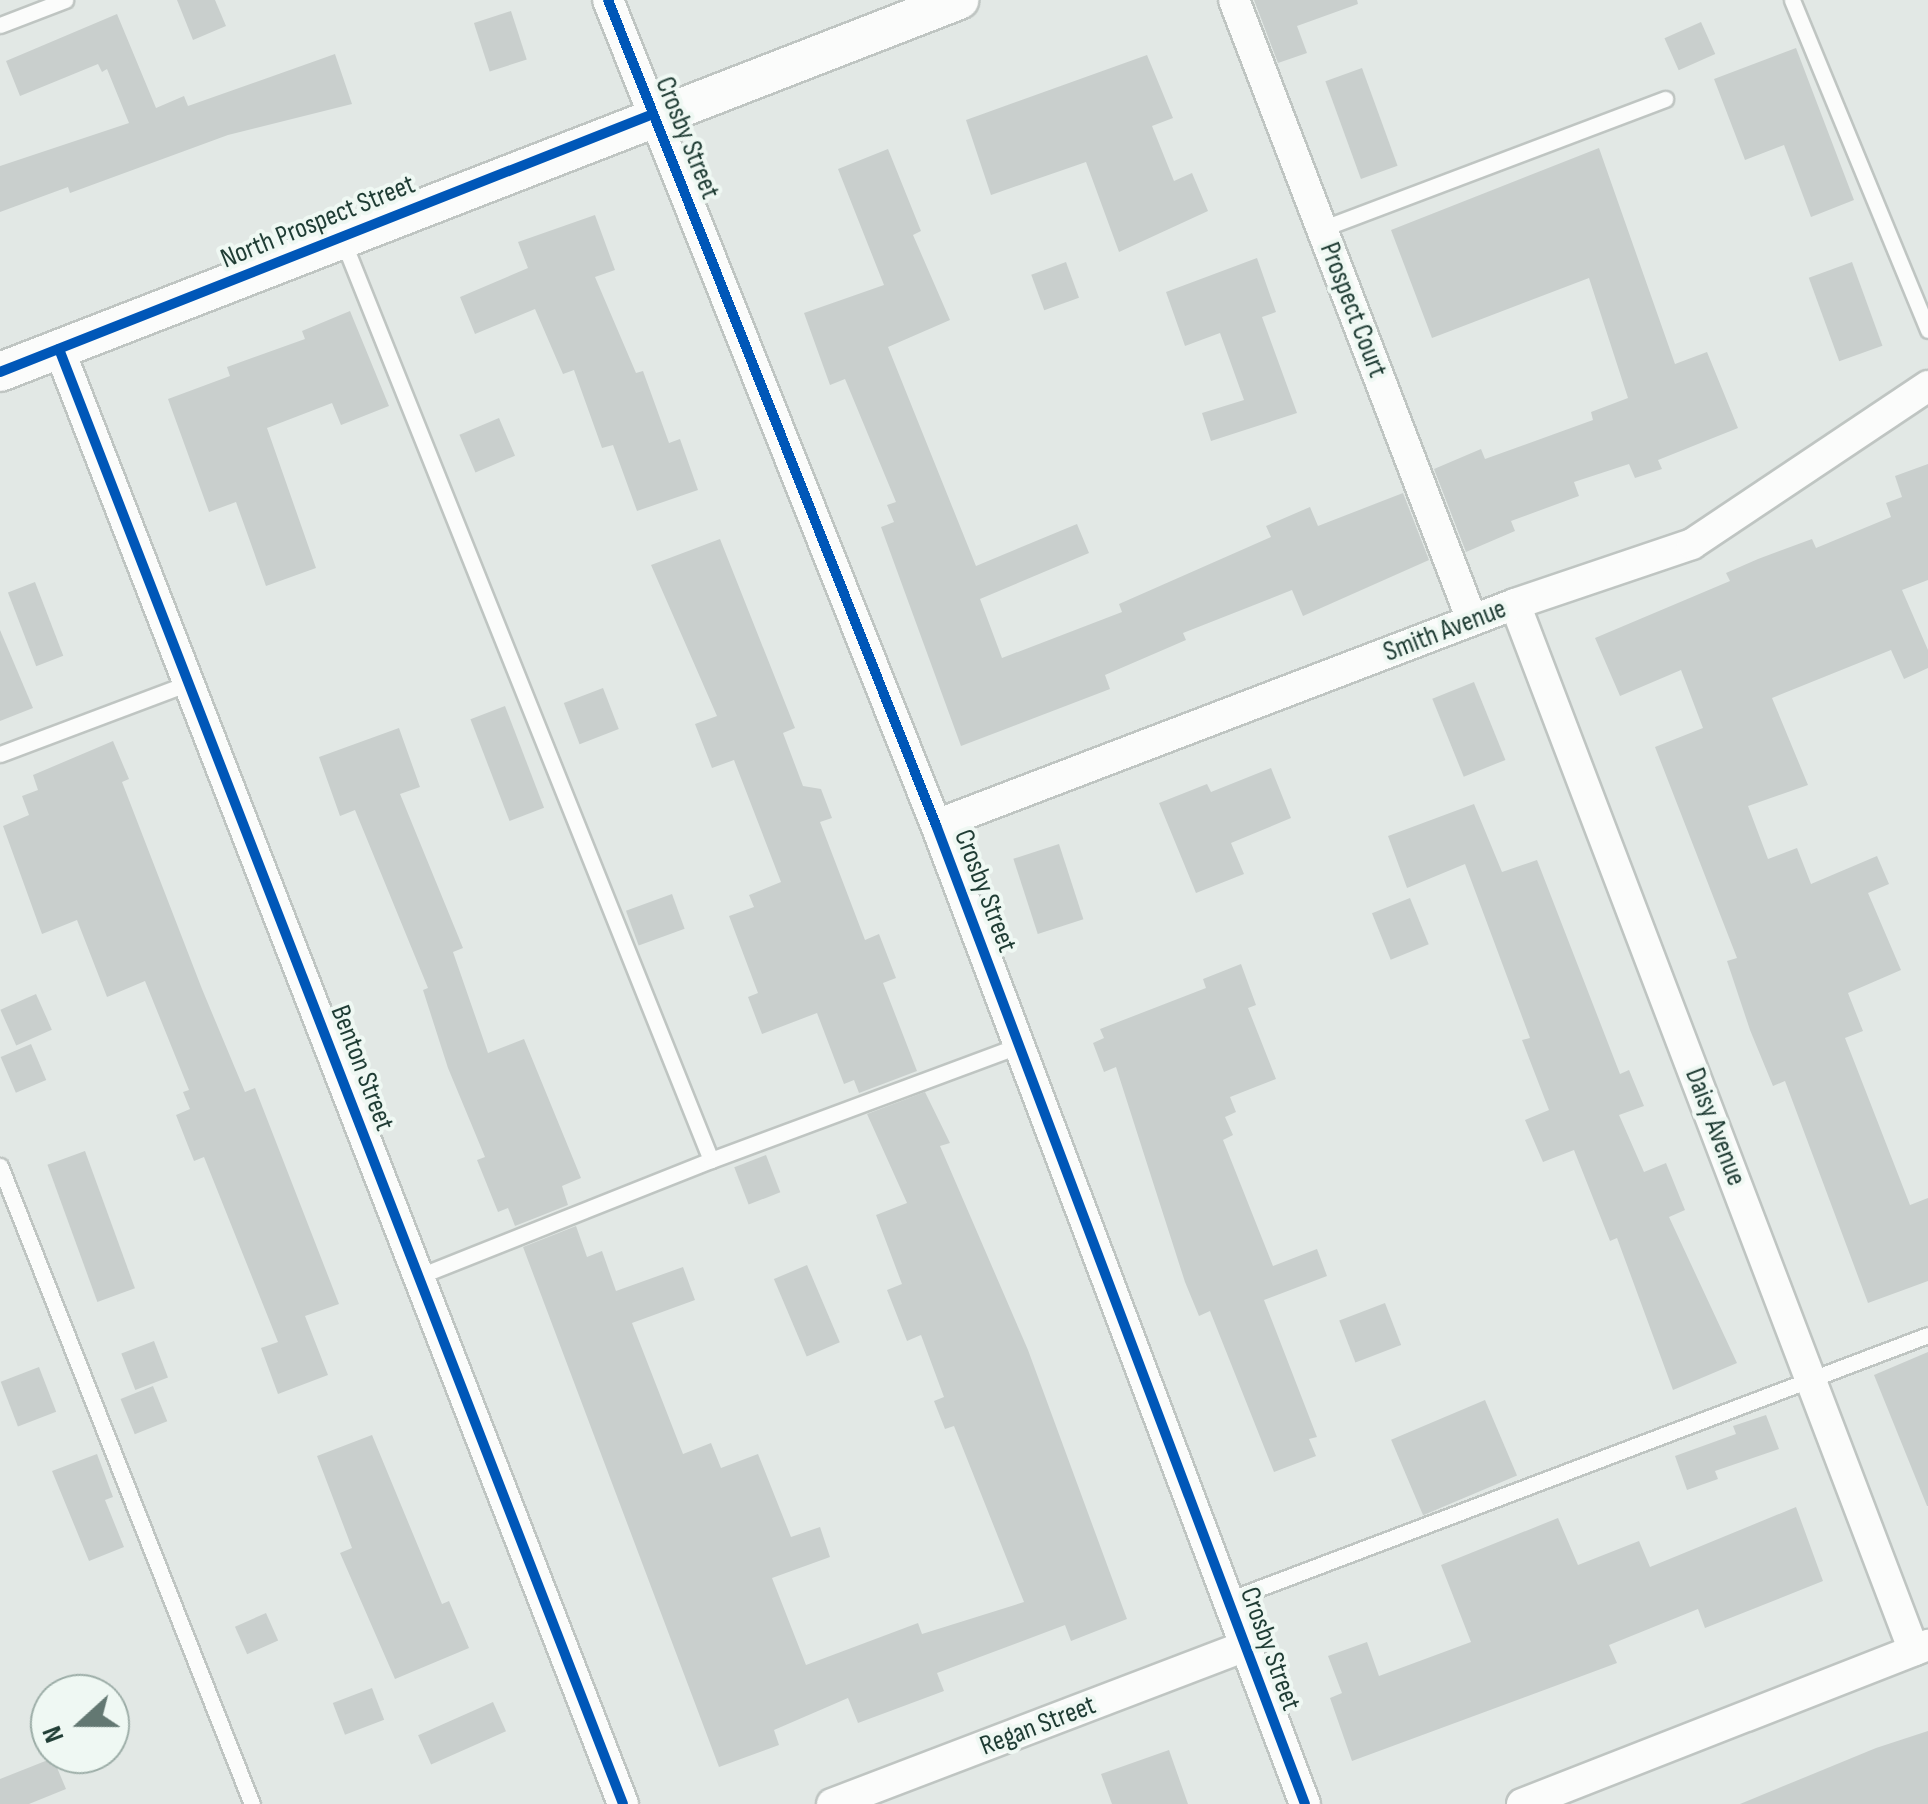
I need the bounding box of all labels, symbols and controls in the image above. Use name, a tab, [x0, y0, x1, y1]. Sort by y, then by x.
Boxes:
street label: Crosby Street	[647, 72, 727, 204]
street label: North Prospect Street	[216, 168, 420, 276]
street label: Prospect Court	[1312, 238, 1394, 382]
street label: Smith Avenue	[1379, 592, 1511, 670]
street label: Crosby Street	[946, 825, 1024, 957]
street label: Benton Street	[323, 1001, 401, 1135]
street label: Daisy Avenue	[1677, 1063, 1753, 1191]
street label: Crosby Street	[1232, 1583, 1308, 1715]
north arrow	[30, 1674, 130, 1774]
street label: Regan Street	[976, 1689, 1100, 1763]
text: N	[35, 1721, 71, 1747]

